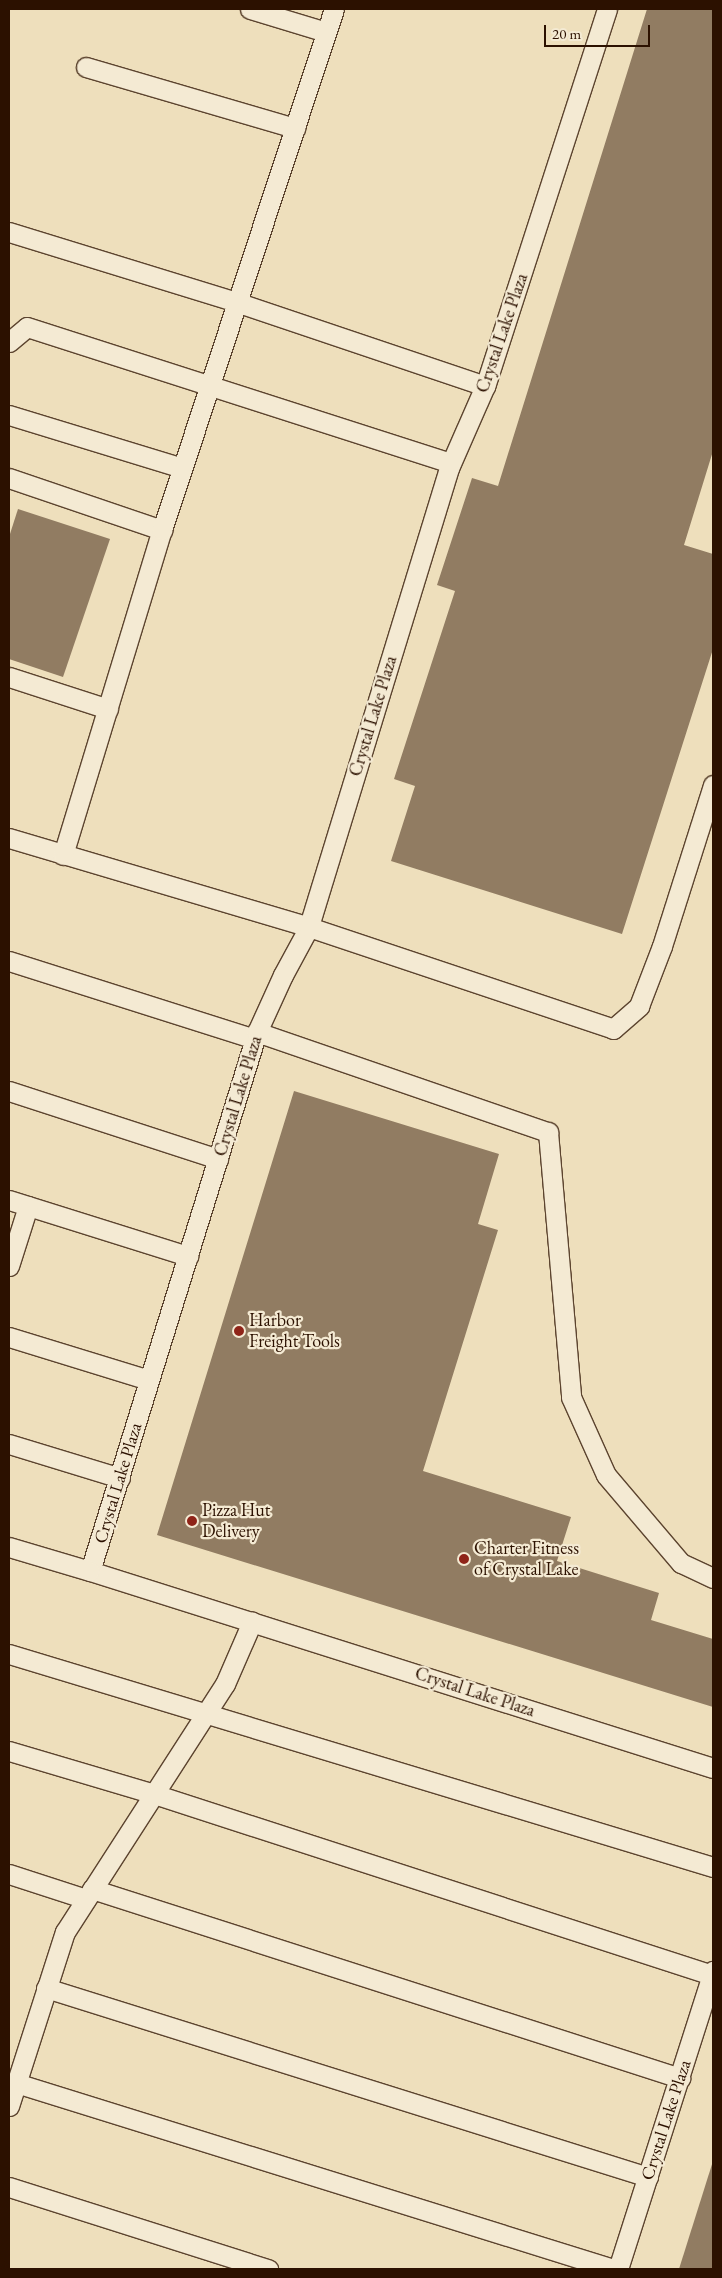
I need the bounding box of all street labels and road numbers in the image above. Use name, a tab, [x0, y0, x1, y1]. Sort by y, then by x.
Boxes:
street label: Crystal Lake Plaza	[471, 270, 533, 396]
street label: Crystal Lake Plaza	[344, 653, 402, 779]
street label: Crystal Lake Plaza	[209, 1033, 267, 1159]
street label: Crystal Lake Plaza	[89, 1420, 147, 1546]
street label: Crystal Lake Plaza	[412, 1662, 538, 1722]
street label: Crystal Lake Plaza	[636, 2057, 696, 2183]

